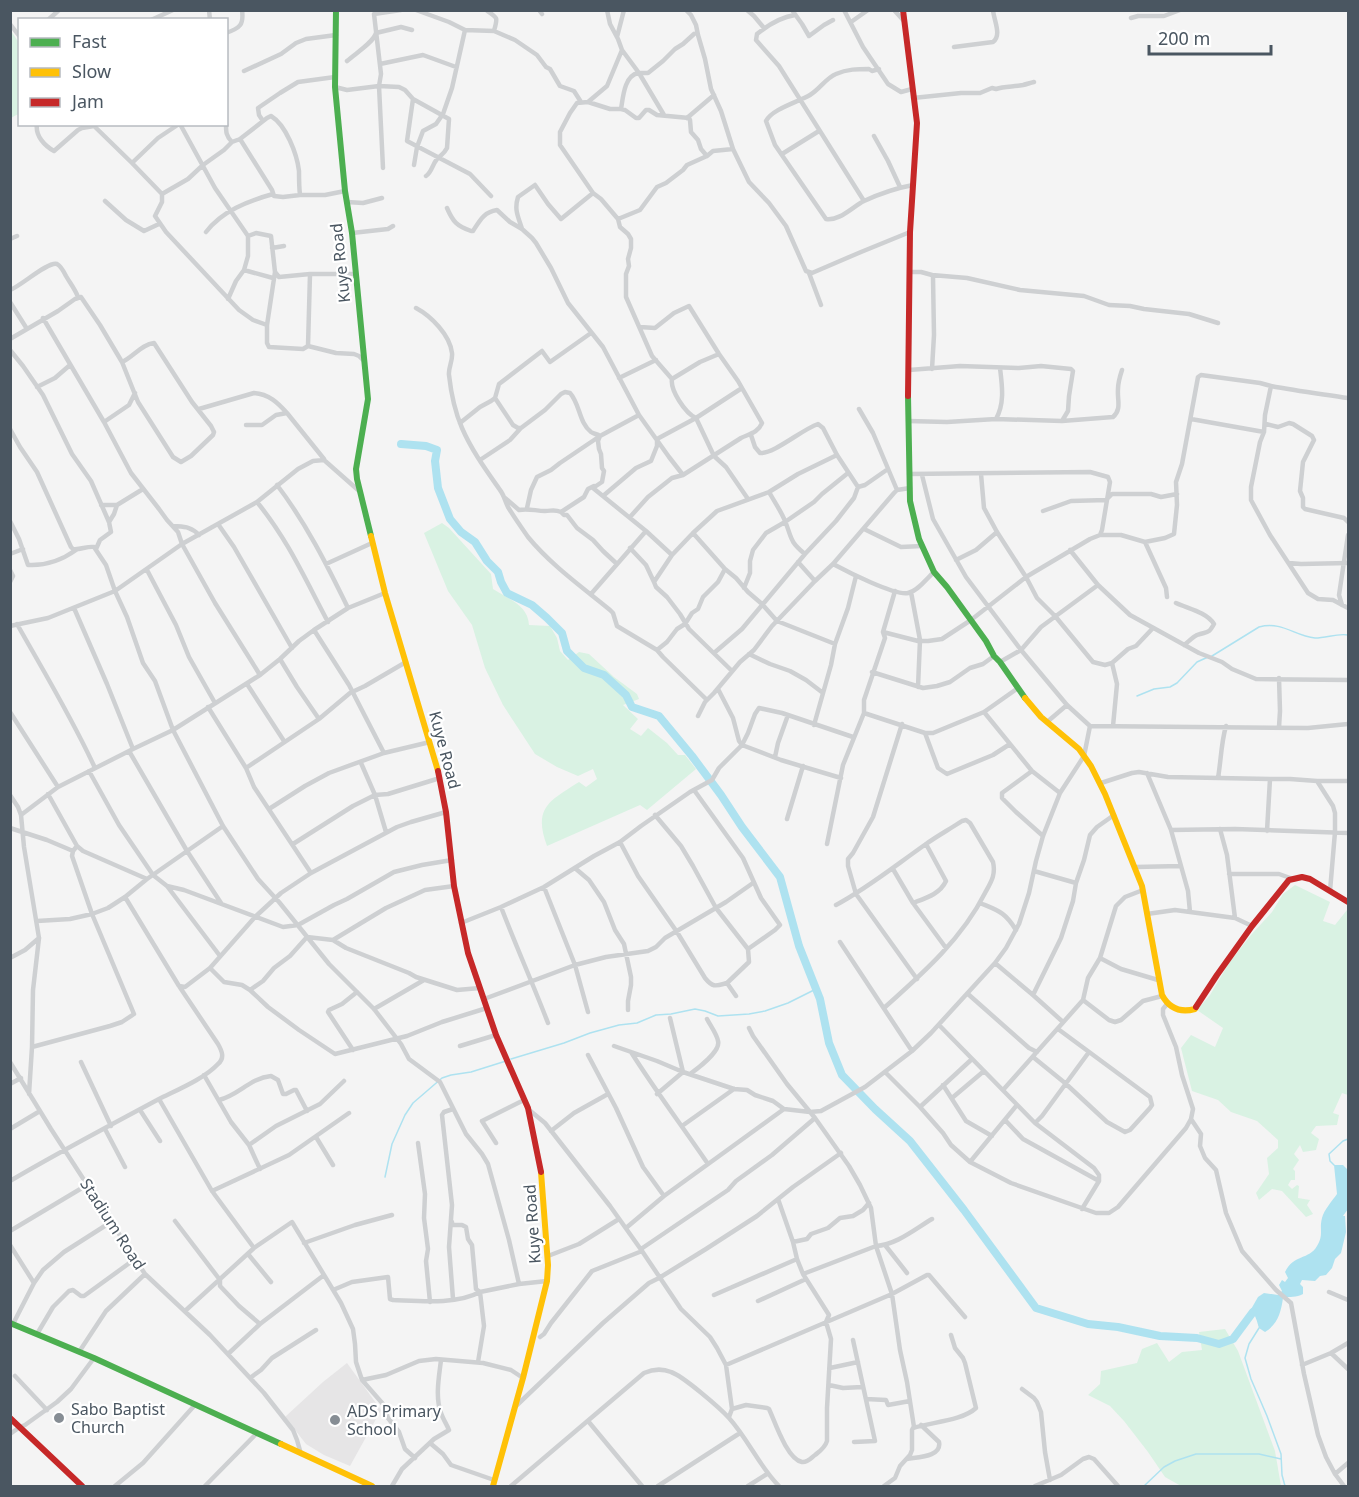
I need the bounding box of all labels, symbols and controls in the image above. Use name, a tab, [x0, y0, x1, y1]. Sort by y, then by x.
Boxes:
legend	[18, 18, 228, 126]
scale bar	[1149, 18, 1270, 56]
text: 200 m	[1158, 26, 1210, 50]
text: Fast	[72, 29, 107, 53]
text: Slow	[72, 59, 111, 83]
text: Jam	[70, 89, 104, 113]
street label: Kuye Road	[325, 222, 355, 304]
street label: Kuye Road	[424, 709, 466, 791]
street label: Stadium Road	[75, 1174, 151, 1274]
street label: Kuye Road	[518, 1184, 546, 1264]
place label: Sabo Baptist Church	[71, 1398, 165, 1438]
place label: ADS Primary School	[347, 1400, 442, 1440]
marker: Sabo Baptist Church	[52, 1411, 66, 1425]
marker: ADS Primary School	[328, 1413, 342, 1427]

